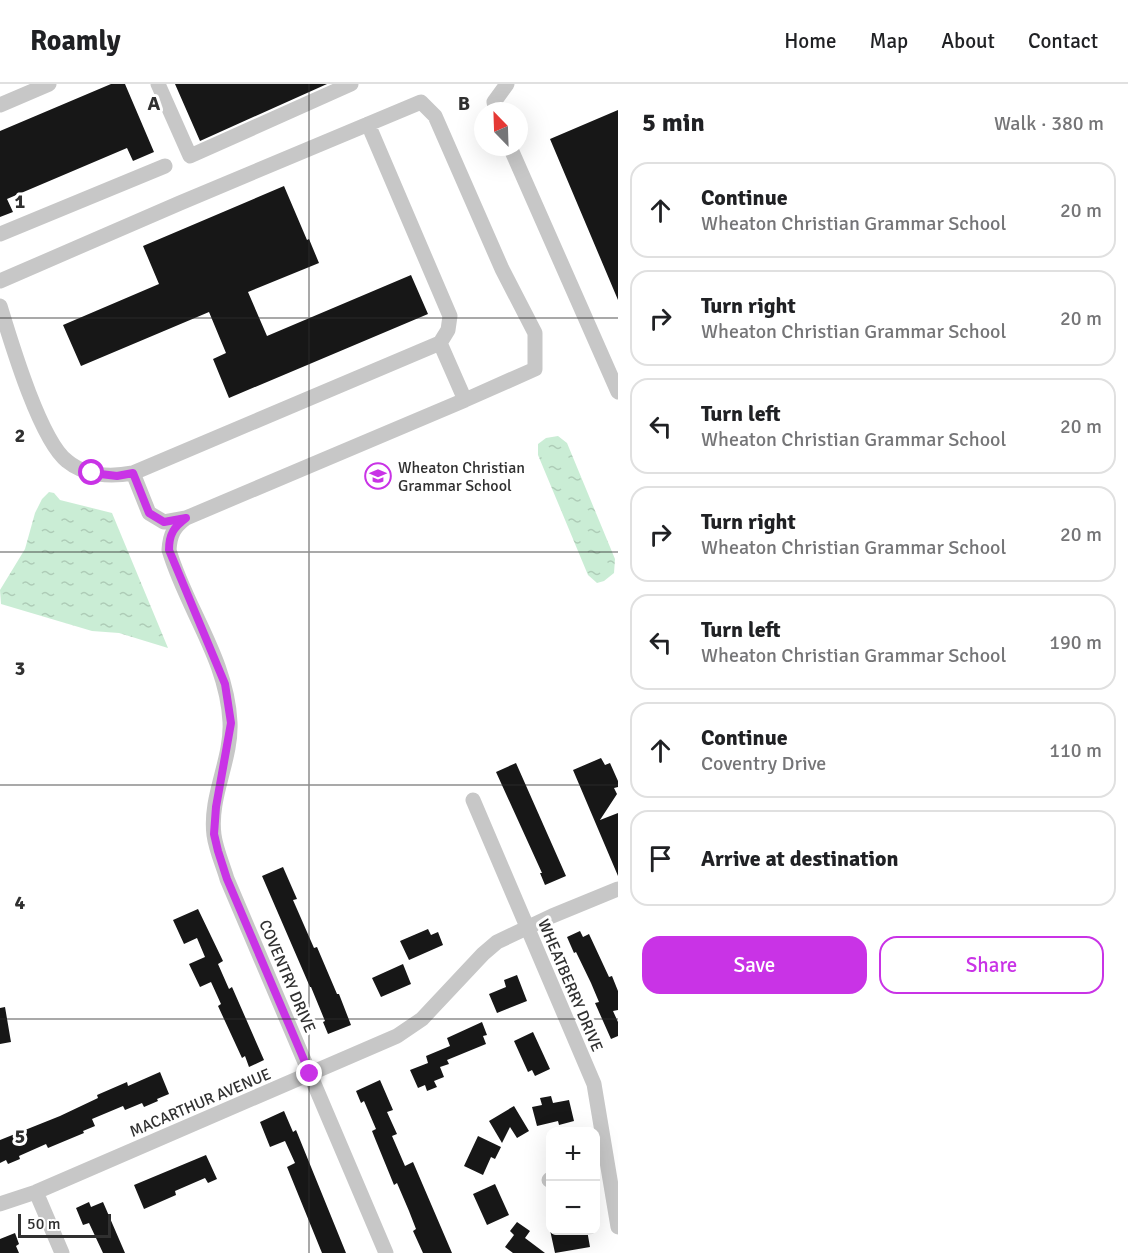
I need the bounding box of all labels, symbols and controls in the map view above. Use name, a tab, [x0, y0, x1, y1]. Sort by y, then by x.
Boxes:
text: Roamly	[30, 24, 121, 58]
text: Home	[784, 28, 837, 54]
text: Map	[870, 28, 908, 54]
text: About	[941, 28, 995, 54]
text: Contact	[1028, 28, 1098, 54]
text: A	[148, 91, 161, 116]
text: B	[458, 91, 470, 116]
north arrow	[474, 102, 528, 156]
text: 5 min	[642, 107, 705, 139]
text: Walk · 380 m	[994, 111, 1104, 136]
text: Continue	[701, 184, 788, 211]
text: 1	[15, 189, 26, 214]
icon: ahead	[644, 194, 677, 227]
text: 20 m	[1060, 198, 1102, 223]
text: Wheaton Christian Grammar School	[701, 211, 1006, 236]
text: Turn right	[701, 292, 796, 319]
icon: right	[644, 302, 677, 335]
text: 20 m	[1060, 306, 1102, 331]
text: Wheaton Christian Grammar School	[701, 319, 1006, 344]
text: Turn left	[701, 400, 781, 427]
icon: left	[644, 410, 677, 443]
text: 20 m	[1060, 414, 1102, 439]
text: 2	[15, 423, 25, 448]
text: Wheaton Christian Grammar School	[701, 427, 1006, 452]
place label: Wheaton Christian Grammar School	[398, 458, 525, 496]
route start	[78, 459, 104, 485]
school or university icon: Wheaton Christian Grammar School	[363, 461, 393, 491]
text: Turn right	[701, 508, 796, 535]
icon: right	[644, 518, 677, 551]
text: 20 m	[1060, 522, 1102, 547]
text: Wheaton Christian Grammar School	[701, 535, 1006, 560]
text: Turn left	[701, 616, 781, 643]
icon: left	[644, 626, 677, 659]
text: 190 m	[1049, 630, 1102, 655]
text: Wheaton Christian Grammar School	[701, 643, 1006, 668]
text: 3	[15, 656, 25, 681]
text: Continue	[701, 724, 788, 751]
icon: ahead	[644, 734, 677, 767]
text: 110 m	[1049, 738, 1102, 763]
text: Coventry Drive	[701, 751, 826, 776]
icon: arrive	[644, 842, 677, 875]
text: Arrive at destination	[701, 845, 898, 872]
text: 4	[15, 890, 26, 915]
street label: WHEATBERRY DRIVE	[533, 916, 607, 1055]
street label: COVENTRY DRIVE	[254, 917, 320, 1036]
button: Save	[642, 936, 867, 994]
button: Share	[879, 936, 1104, 994]
route end	[296, 1060, 322, 1086]
street label: MACARTHUR AVENUE	[127, 1064, 274, 1142]
text: 5	[15, 1124, 25, 1149]
map controls	[546, 1127, 600, 1235]
button: +	[546, 1127, 600, 1181]
button: −	[546, 1181, 600, 1235]
scale bar	[18, 1211, 111, 1238]
text: 50 m	[27, 1214, 61, 1234]

